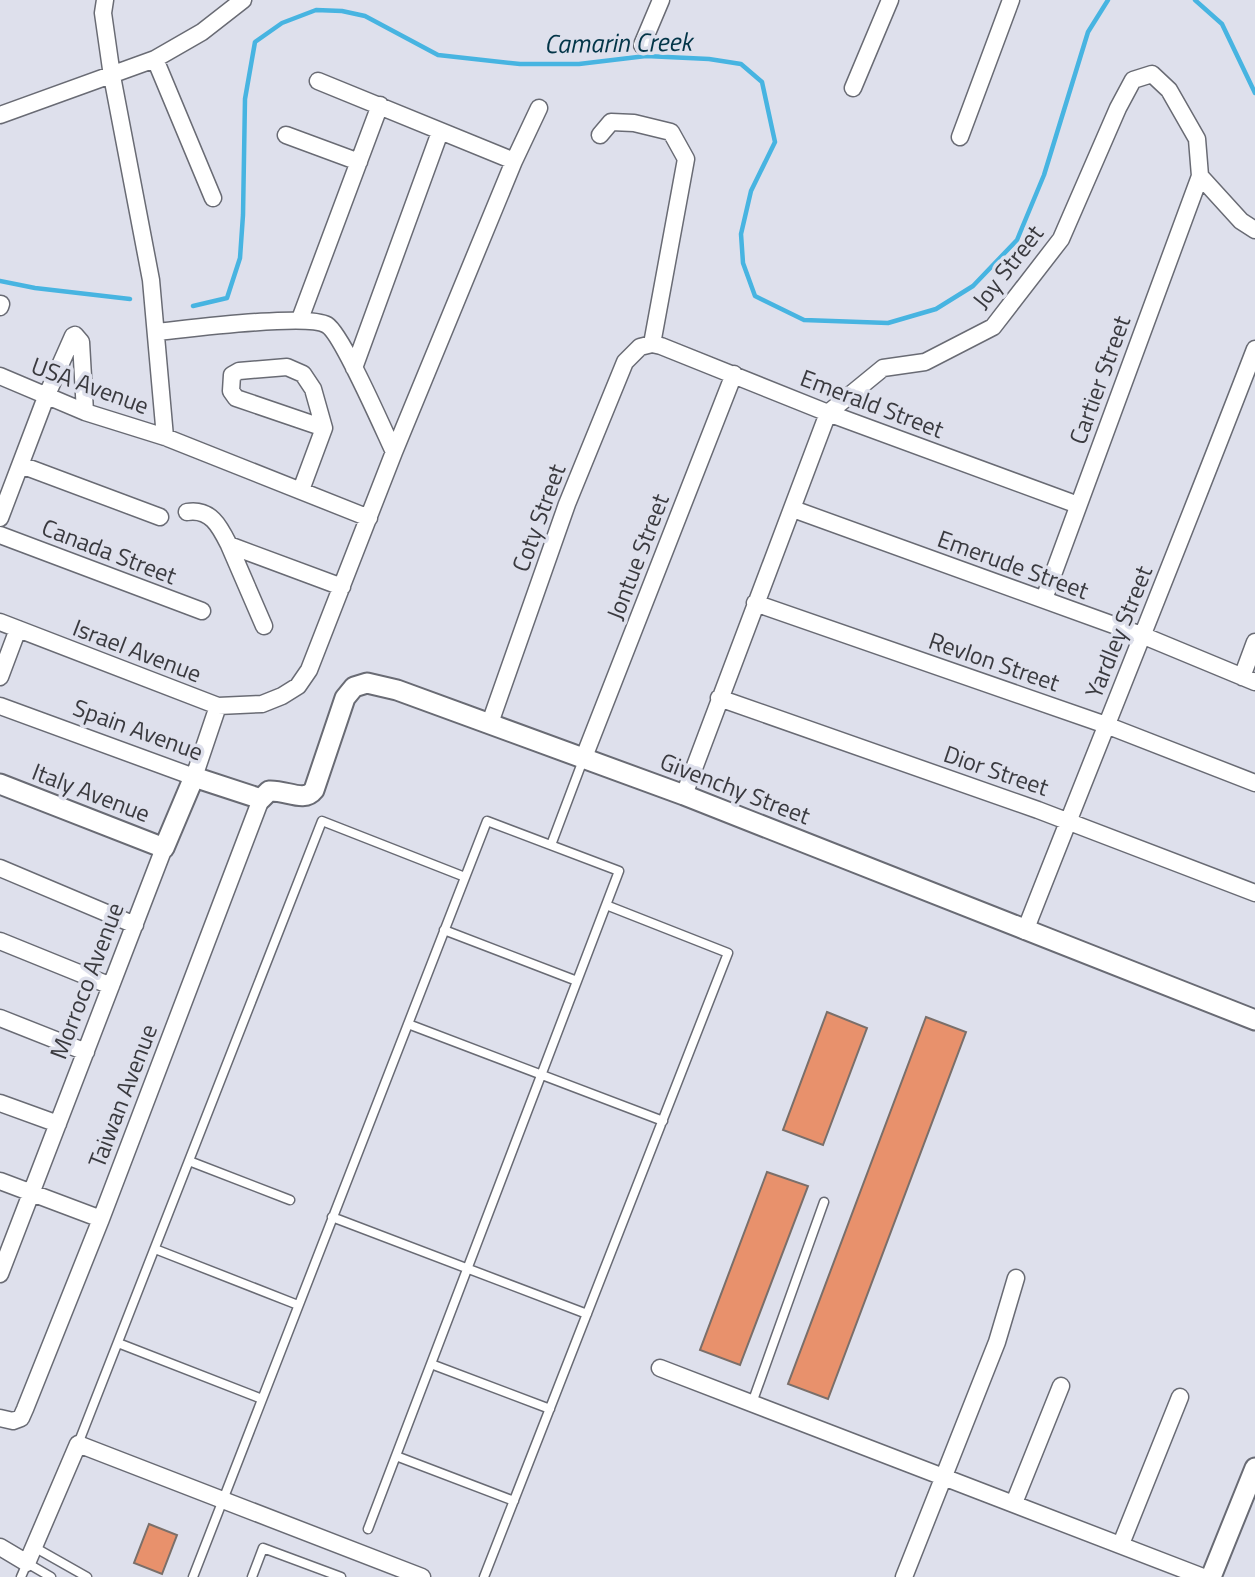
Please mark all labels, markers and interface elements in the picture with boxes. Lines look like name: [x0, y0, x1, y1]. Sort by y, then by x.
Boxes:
water label: Camarin Creek: [544, 22, 696, 63]
street label: Joy Street: [963, 216, 1052, 316]
street label: Cartier Street: [1059, 310, 1139, 449]
street label: USA Avenue: [26, 347, 154, 423]
street label: Emerald Street: [795, 359, 950, 447]
street label: Coty Street: [502, 458, 574, 577]
street label: Jontue Street: [596, 488, 678, 625]
street label: Canada Street: [37, 509, 183, 593]
street label: Emerude Street: [933, 520, 1094, 608]
street label: Yardley Street: [1075, 559, 1161, 703]
street label: Israel Avenue: [68, 609, 207, 691]
street label: Revlon Street: [924, 622, 1065, 700]
street label: Spain Avenue: [68, 689, 208, 769]
street label: Dior Street: [939, 735, 1054, 805]
street label: Givenchy Street: [655, 743, 816, 833]
street label: Italy Avenue: [27, 753, 156, 831]
street label: Morroco Avenue: [40, 897, 132, 1064]
street label: Taiwan Avenue: [78, 1019, 166, 1173]

